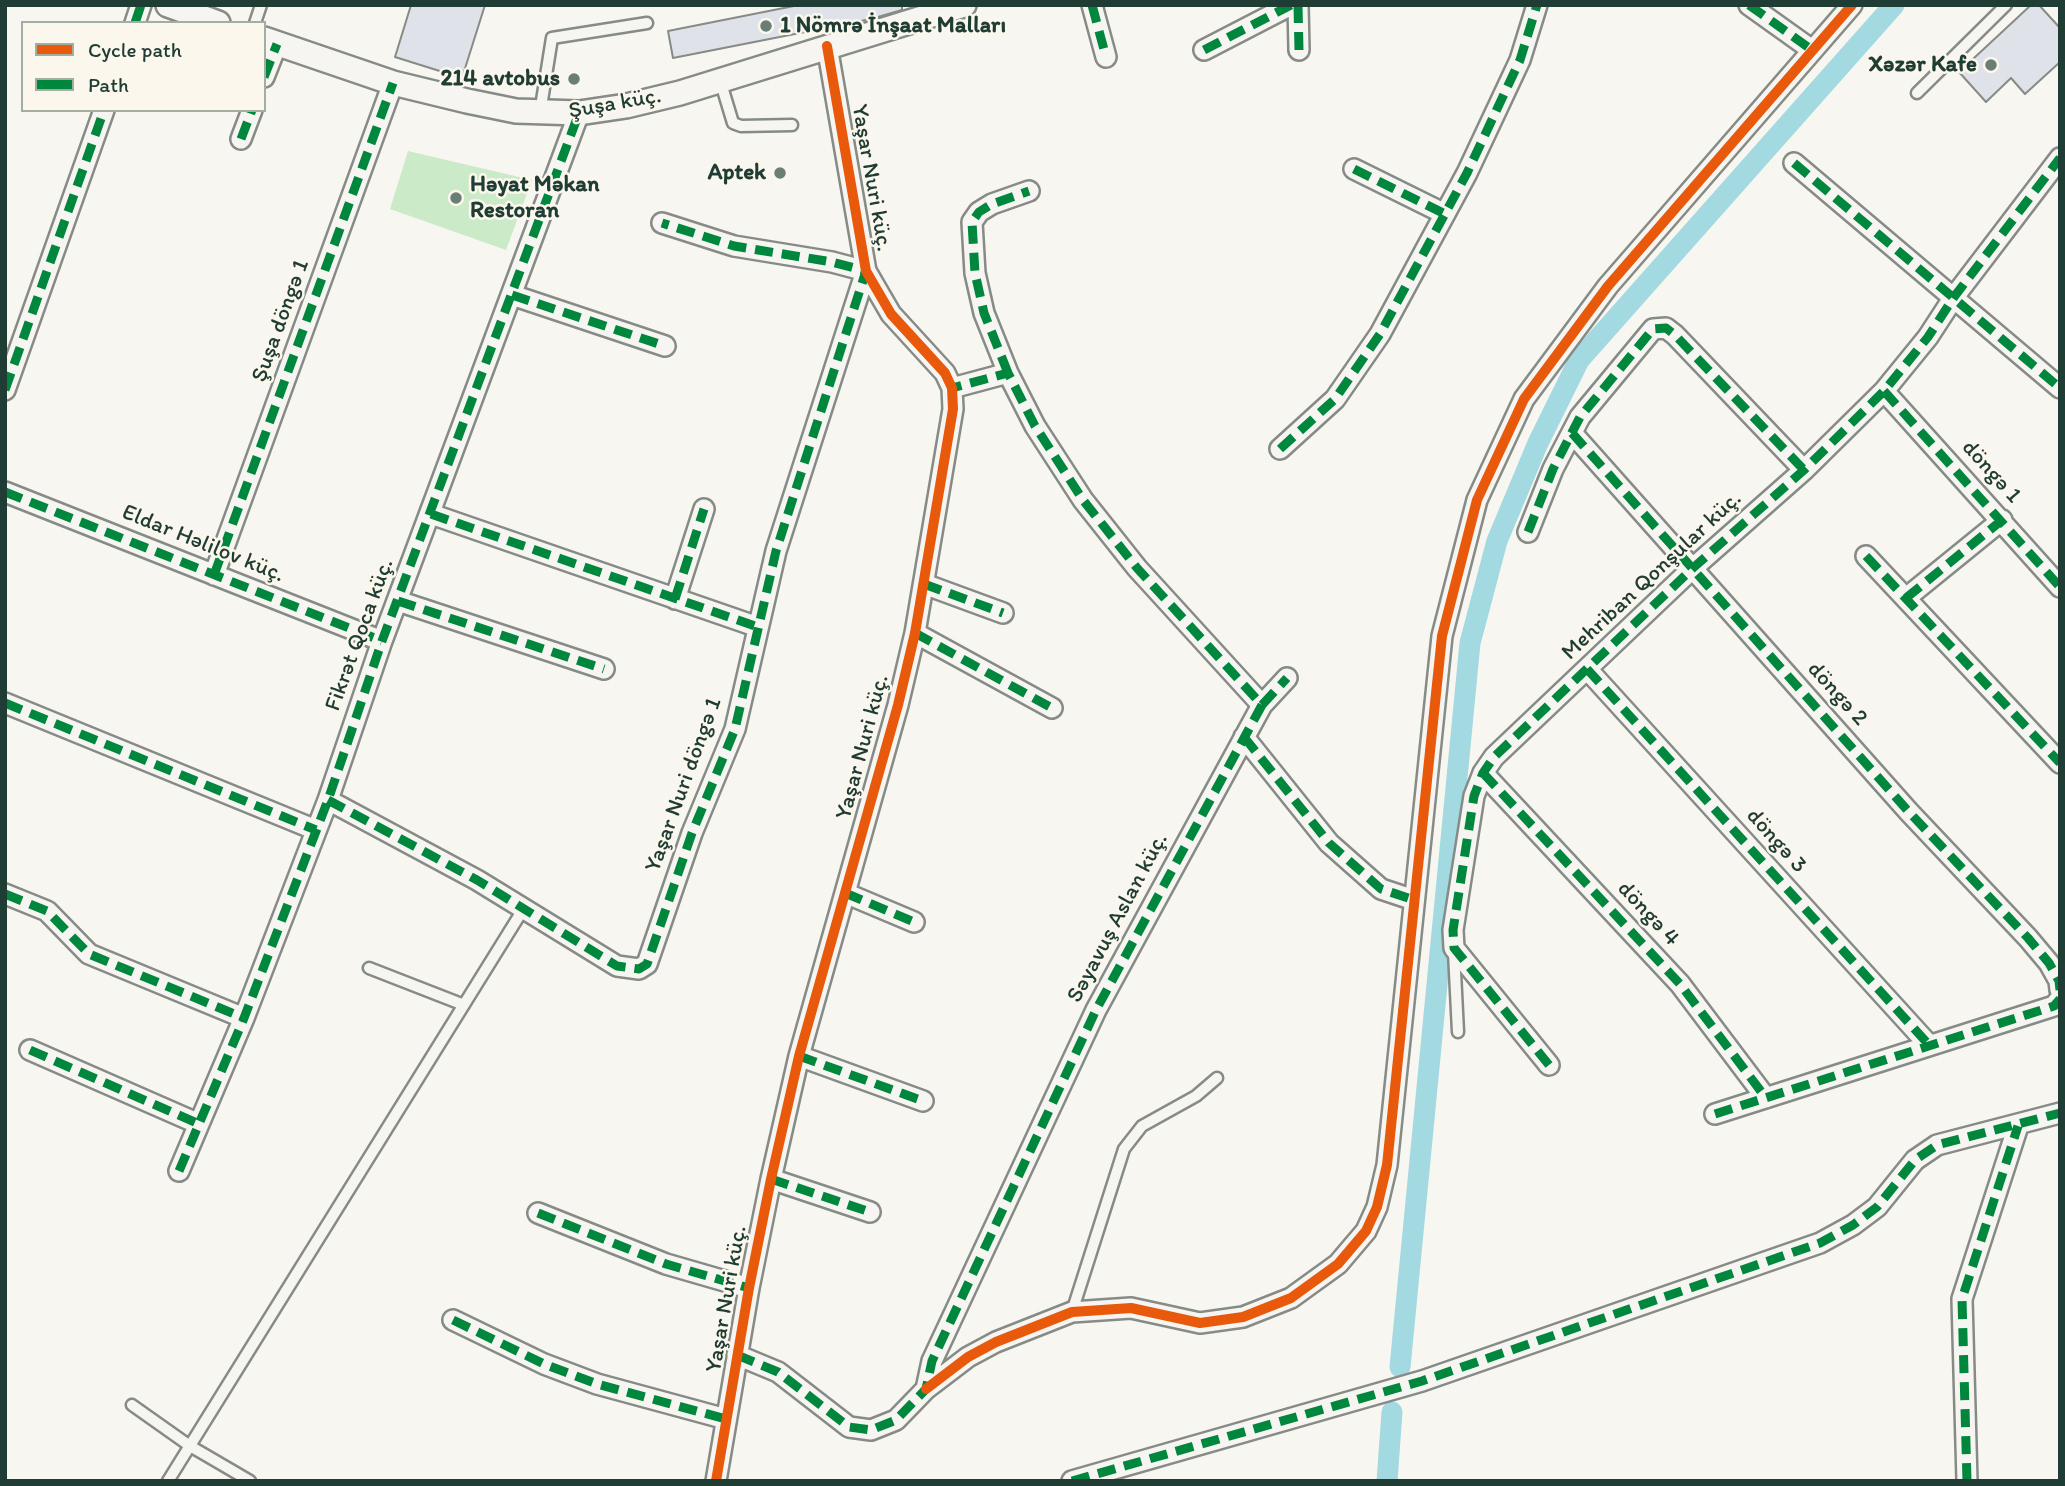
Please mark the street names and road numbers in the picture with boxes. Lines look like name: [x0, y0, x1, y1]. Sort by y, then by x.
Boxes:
street label: Şuşa küç.: [567, 82, 663, 126]
street label: Yaşar Nuri küç.: [844, 102, 898, 254]
street label: Şuşa döngə 1: [246, 256, 316, 386]
street label: döngə 1: [1955, 435, 2027, 509]
street label: Mehriban Qonşular küç.: [1556, 485, 1748, 667]
street label: Eldar Həlilov küç.: [118, 499, 288, 589]
street label: Fikrət Qoca küç.: [320, 555, 400, 715]
street label: döngə 2: [1801, 656, 1873, 732]
street label: Yaşar Nuri küç.: [830, 672, 896, 822]
street label: Yaşar Nuri döngə 1: [640, 694, 728, 876]
street label: döngə 3: [1740, 803, 1812, 879]
street label: Səyavuş Aslan küç.: [1062, 828, 1174, 1008]
street label: döngə 4: [1611, 876, 1685, 952]
street label: Yaşar Nuri küç.: [700, 1223, 754, 1375]

